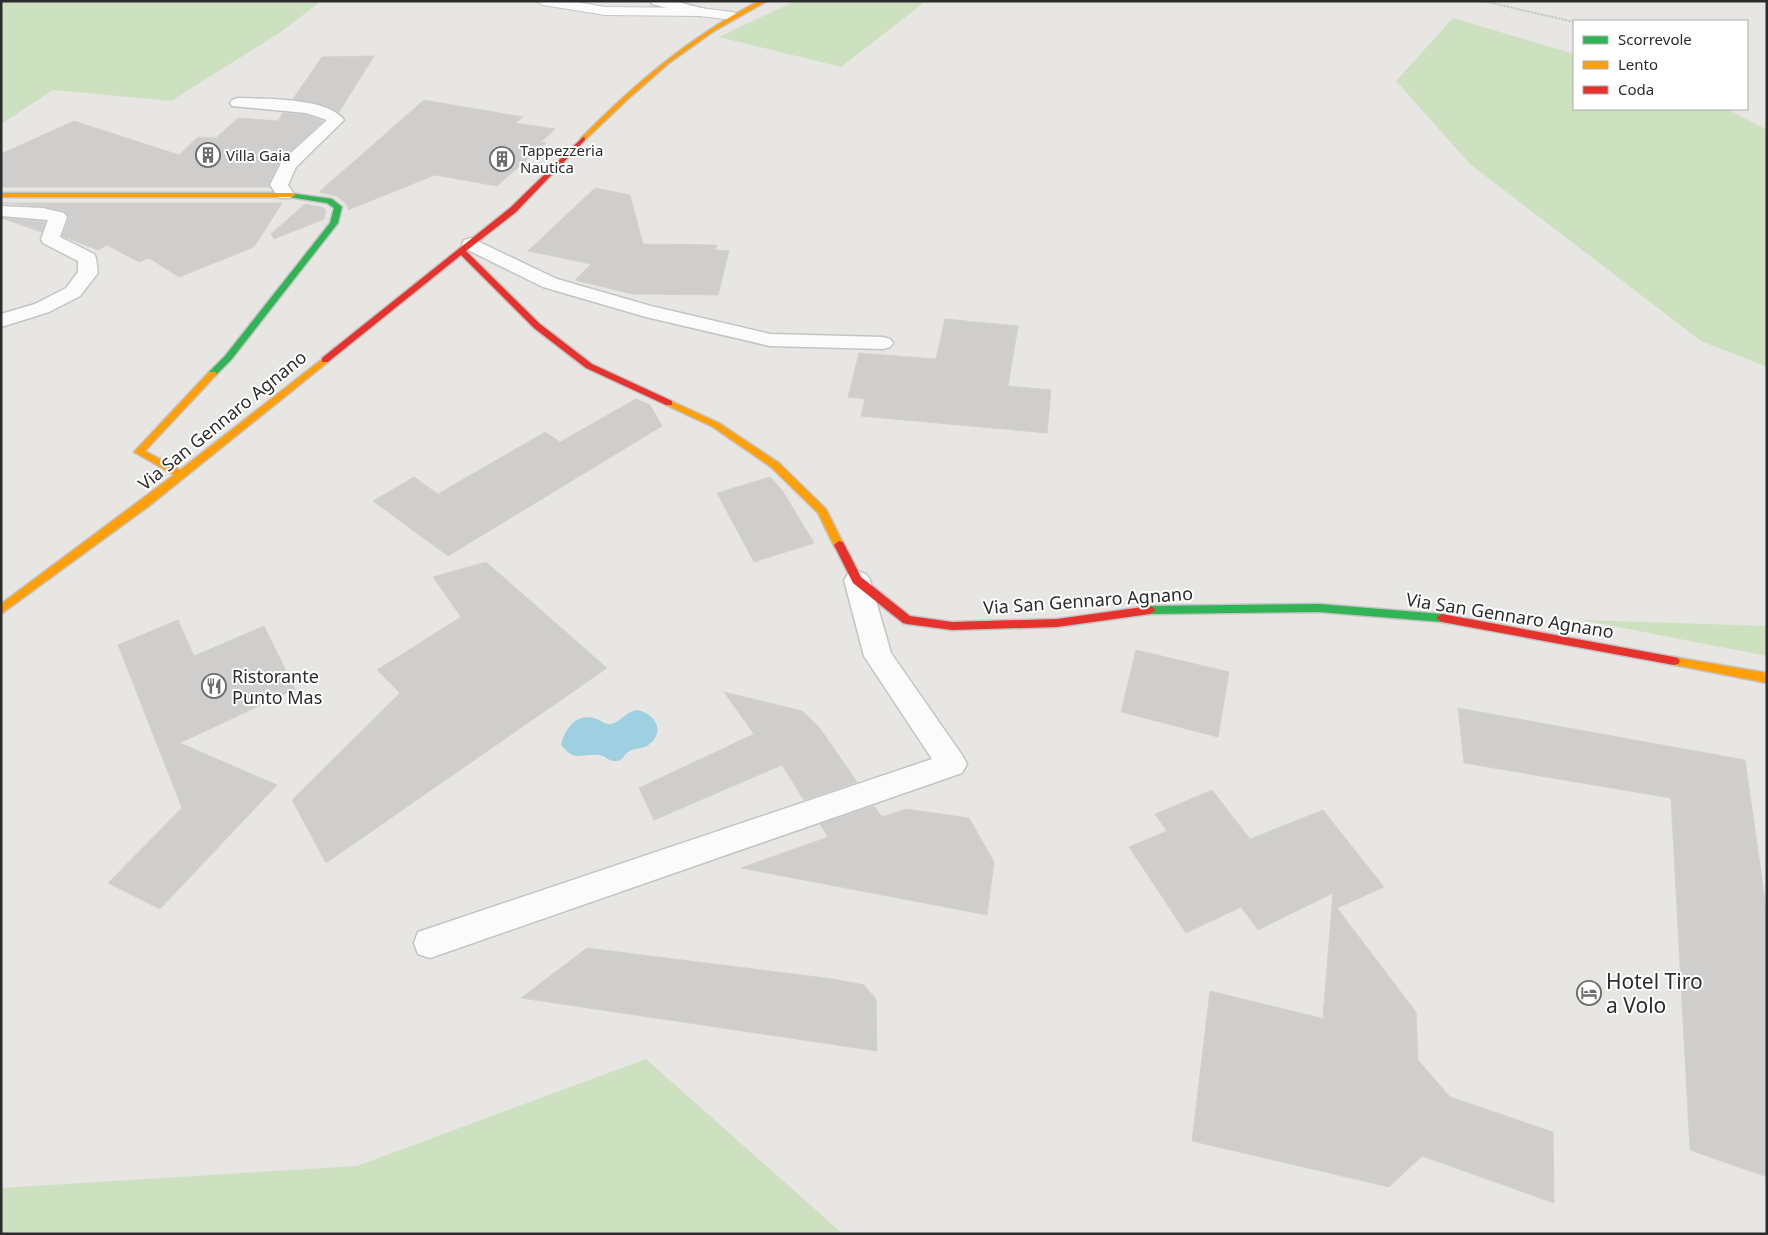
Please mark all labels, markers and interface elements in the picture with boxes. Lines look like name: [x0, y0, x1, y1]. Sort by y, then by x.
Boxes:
legend: [1573, 20, 1748, 110]
text: Scorrevole: [1618, 29, 1692, 49]
text: Lento: [1618, 54, 1658, 74]
text: Coda: [1618, 79, 1654, 99]
place label: Tappezzeria Nautica: [520, 140, 603, 177]
building icon: Villa Gaia: [195, 142, 221, 168]
place label: Villa Gaia: [226, 145, 291, 165]
building icon: Tappezzeria Nautica: [489, 146, 515, 172]
street label: Via San Gennaro Agnano: [133, 345, 311, 495]
street label: Via San Gennaro Agnano: [982, 581, 1194, 619]
street label: Via San Gennaro Agnano: [1404, 587, 1616, 643]
place label: Ristorante Punto Mas: [232, 664, 322, 709]
restaurant icon: Ristorante Punto Mas: [201, 673, 227, 699]
place label: Hotel Tiro a Volo: [1606, 967, 1703, 1019]
hotel icon: Hotel Tiro a Volo: [1576, 980, 1602, 1006]

